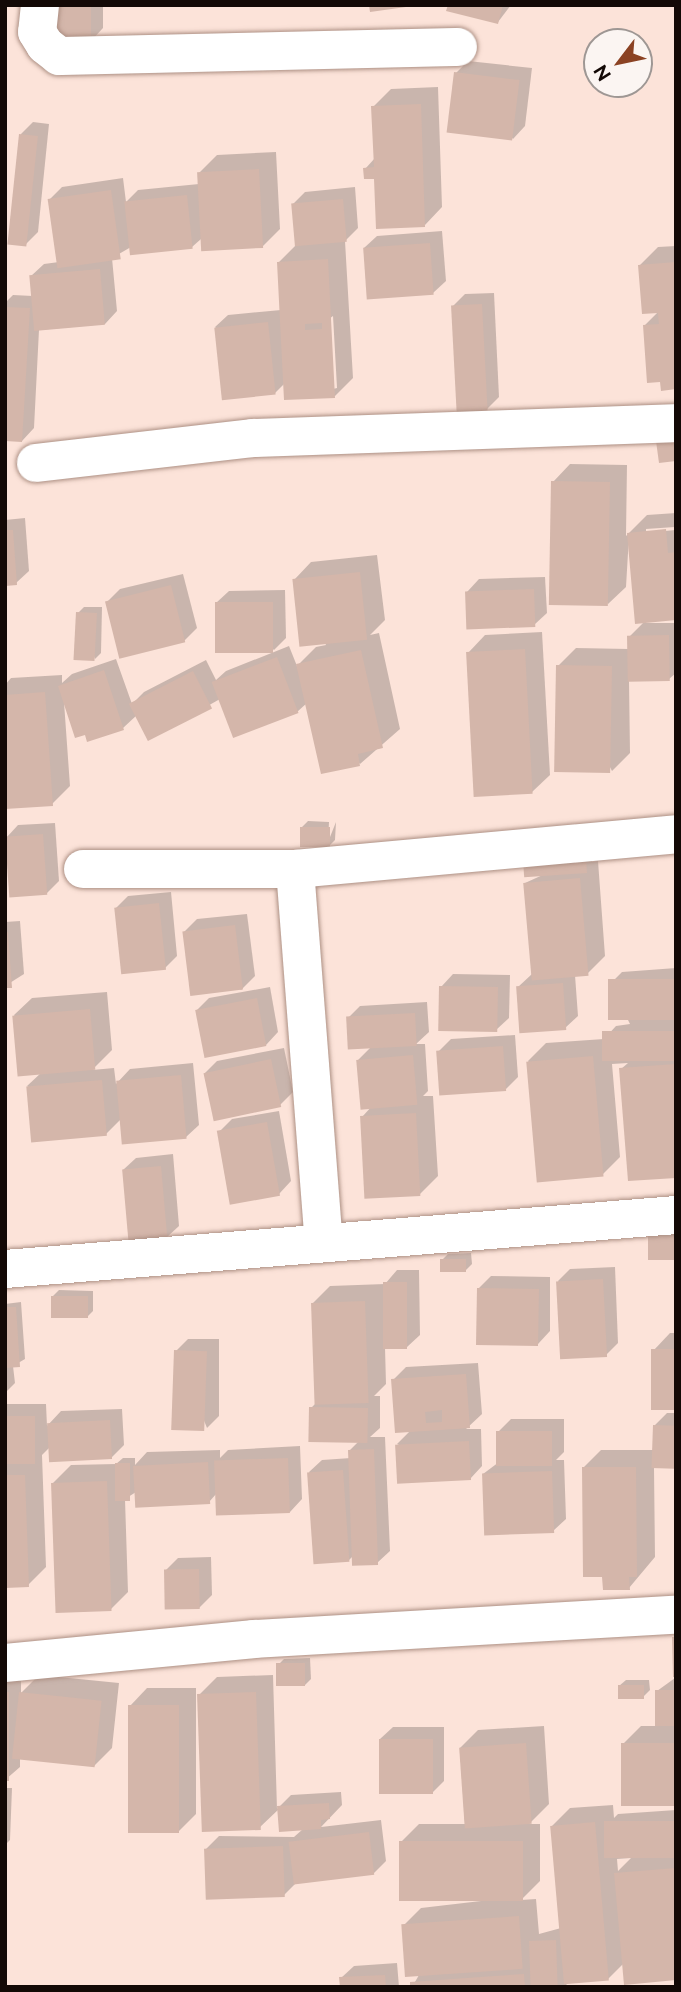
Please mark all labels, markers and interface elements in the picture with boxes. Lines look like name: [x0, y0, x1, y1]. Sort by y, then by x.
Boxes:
north arrow: [583, 28, 653, 98]
text: N: [589, 61, 615, 85]

